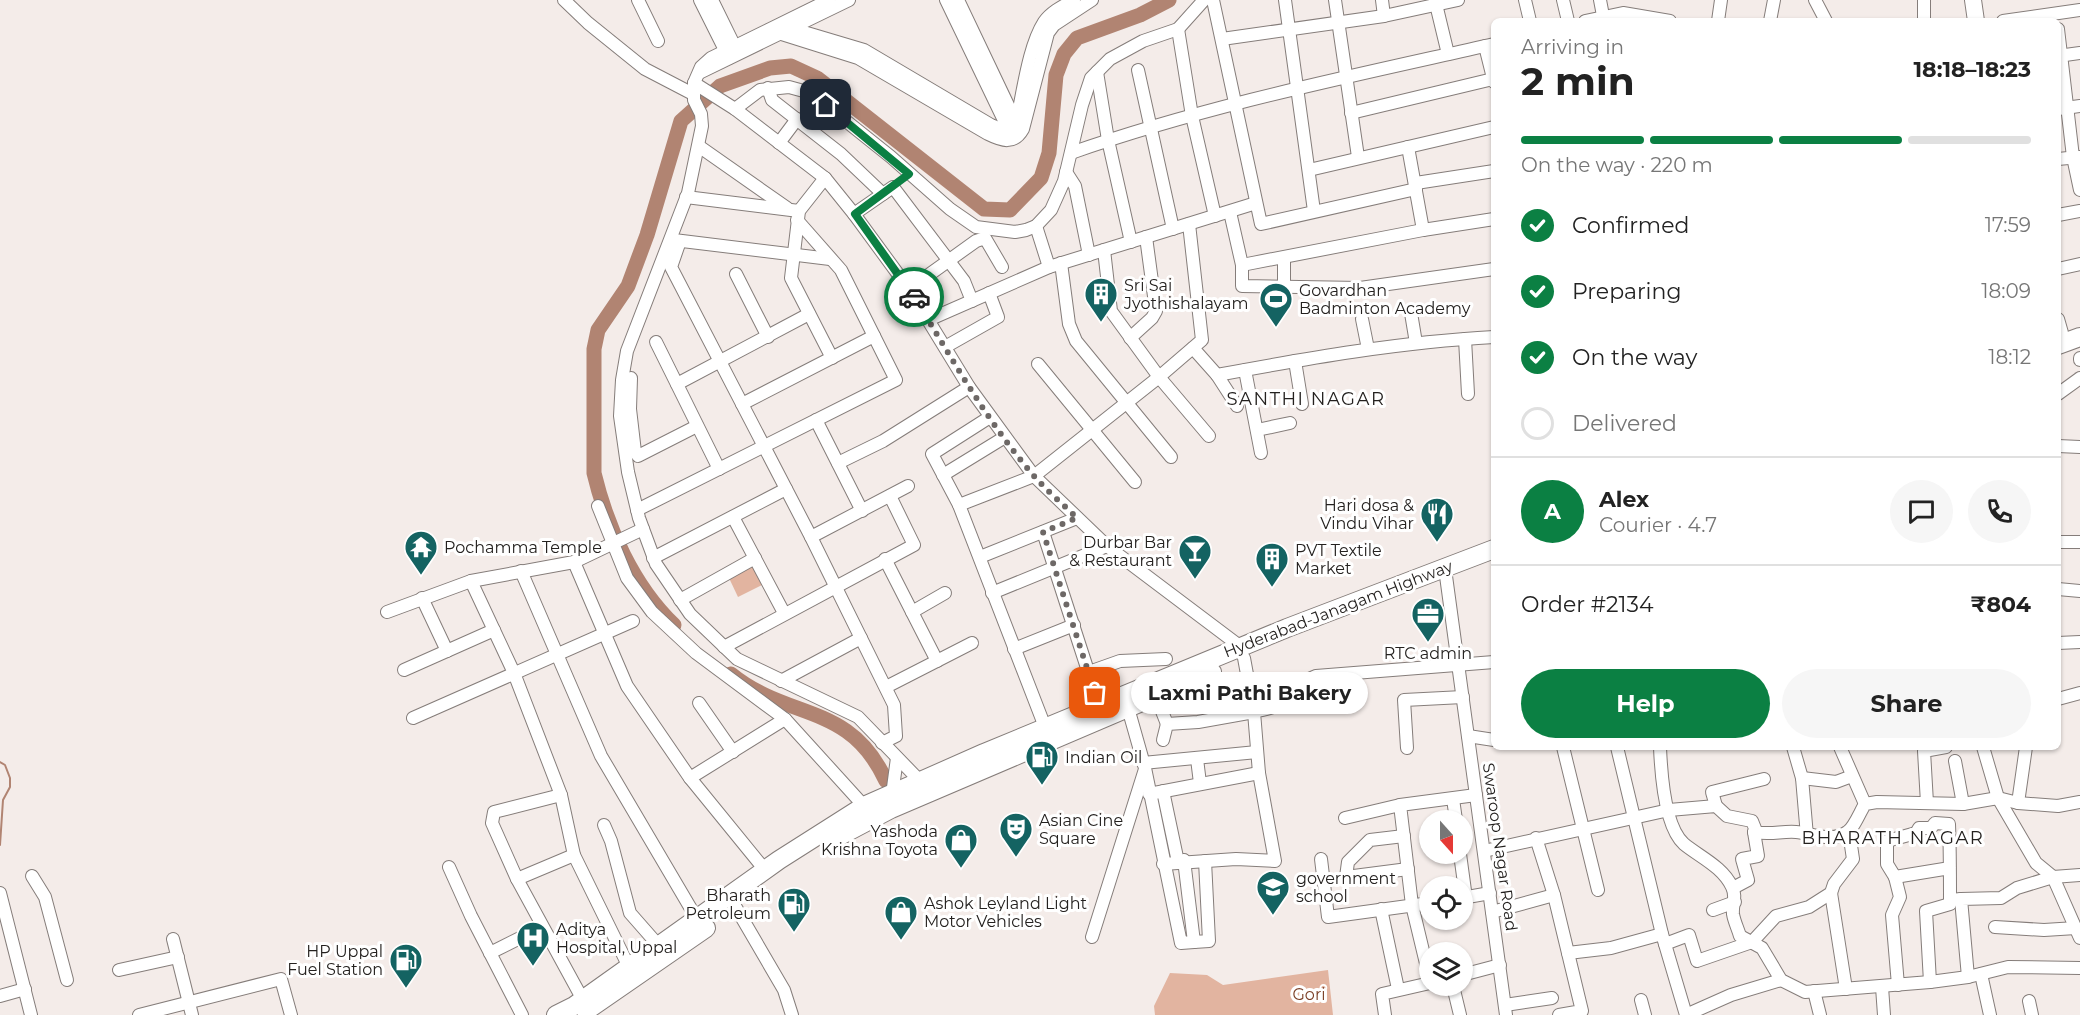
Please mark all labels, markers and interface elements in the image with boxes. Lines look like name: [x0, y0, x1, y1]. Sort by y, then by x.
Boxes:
text: Arriving in: [1521, 35, 1624, 59]
text: 18:18–18:23: [1914, 56, 2031, 83]
text: 2 min: [1521, 57, 1635, 105]
pin: [800, 79, 851, 130]
icon: home: [809, 88, 842, 121]
text: On the way · 220 m: [1521, 153, 1713, 177]
icon: check: [1521, 209, 1554, 242]
text: Confirmed: [1572, 212, 1689, 239]
text: 17:59: [1985, 213, 2031, 237]
courier: [884, 267, 944, 327]
icon: check: [1521, 275, 1554, 308]
building icon: Sri Sai Jyothishalayam: [1083, 276, 1119, 323]
place label: Sri Sai Jyothishalayam: [1123, 276, 1248, 313]
text: Preparing: [1572, 278, 1681, 305]
text: 18:09: [1981, 279, 2031, 303]
icon: car: [898, 281, 931, 314]
sports icon: Govardhan Badminton Academy: [1258, 281, 1294, 328]
place label: Govardhan Badminton Academy: [1299, 281, 1471, 318]
icon: check: [1521, 341, 1554, 374]
text: On the way: [1572, 344, 1697, 371]
text: 18:12: [1988, 345, 2031, 369]
district label: SANTHI NAGAR: [1227, 388, 1385, 410]
text: Delivered: [1572, 410, 1677, 437]
button: chat: [1890, 480, 1953, 543]
button: phone: [1968, 480, 2031, 543]
text: Alex: [1599, 486, 1649, 513]
place label: Hari dosa & Vindu Vihar: [1320, 496, 1414, 533]
restaurant icon: Hari dosa & Vindu Vihar: [1419, 496, 1455, 543]
text: A: [1544, 498, 1561, 525]
text: Courier · 4.7: [1599, 513, 1717, 537]
temple icon: Pochamma Temple: [403, 529, 439, 576]
place label: Durbar Bar & Restaurant: [1069, 533, 1172, 570]
bar icon: Durbar Bar & Restaurant: [1177, 533, 1213, 580]
place label: Pochamma Temple: [444, 538, 602, 557]
building icon: PVT Textile Market: [1254, 541, 1290, 588]
place label: PVT Textile Market: [1295, 541, 1382, 578]
street label: Hyderabad-Janagam Highway: [1221, 556, 1456, 662]
text: Order #2134: [1521, 591, 1654, 618]
text: ₹804: [1971, 591, 2031, 618]
office icon: RTC admin: [1410, 596, 1446, 643]
place label: RTC admin: [1384, 644, 1472, 663]
pin: [1069, 667, 1120, 718]
button: Help: [1521, 669, 1770, 738]
button: Share: [1782, 669, 2031, 738]
callout: Laxmi Pathi Bakery: [1131, 672, 1368, 714]
icon: bag: [1078, 676, 1111, 709]
text: Laxmi Pathi Bakery: [1148, 681, 1351, 705]
fuel station icon: Indian Oil: [1024, 739, 1060, 786]
place label: Indian Oil: [1065, 748, 1142, 767]
street label: Swaroop Nagar Road: [1479, 762, 1521, 932]
north arrow: [1419, 810, 1473, 864]
map controls: [1419, 810, 1473, 996]
theatre icon: Asian Cine Square: [998, 811, 1034, 858]
place label: Asian Cine Square: [1039, 811, 1123, 848]
place label: Yashoda Krishna Toyota: [821, 822, 938, 859]
shop icon: Yashoda Krishna Toyota: [943, 822, 979, 869]
district label: BHARATH NAGAR: [1802, 827, 1984, 849]
school or university icon: government school: [1255, 869, 1291, 916]
place label: government school: [1296, 869, 1396, 906]
button: locate: [1419, 876, 1473, 930]
place label: Bharath Petroleum: [686, 886, 771, 923]
fuel station icon: Bharath Petroleum: [776, 886, 812, 933]
shop icon: Ashok Leyland Light Motor Vehicles: [883, 894, 919, 941]
place label: Ashok Leyland Light Motor Vehicles: [924, 894, 1087, 931]
hospital icon: Aditya Hospital, Uppal: [515, 920, 551, 967]
place label: Aditya Hospital, Uppal: [556, 920, 677, 957]
place label: HP Uppal Fuel Station: [287, 942, 383, 979]
fuel station icon: HP Uppal Fuel Station: [388, 942, 424, 989]
button: layers: [1419, 942, 1473, 996]
park label: Gori: [1293, 985, 1326, 1004]

